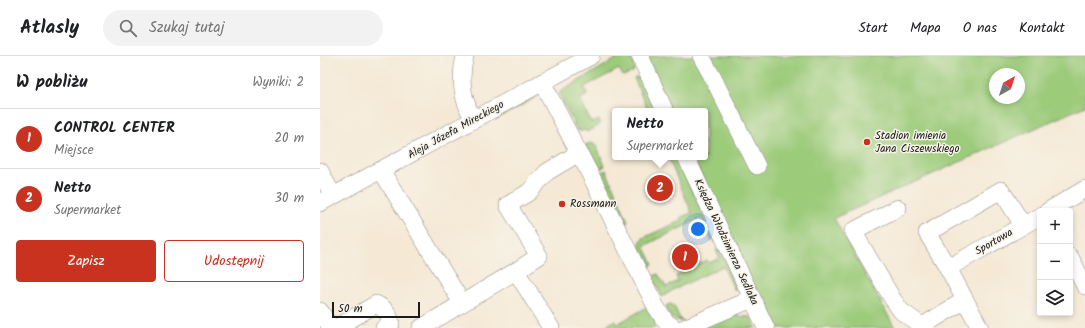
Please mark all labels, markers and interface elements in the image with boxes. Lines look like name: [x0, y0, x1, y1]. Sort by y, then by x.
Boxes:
search box: [103, 10, 383, 46]
text: Atlasly: [20, 13, 79, 43]
text: Szukaj tutaj: [149, 16, 224, 40]
icon: search: [117, 17, 139, 39]
text: Start: [858, 17, 888, 39]
text: Mapa: [910, 17, 941, 39]
text: O nas: [963, 17, 997, 39]
text: Kontakt: [1019, 17, 1065, 39]
north arrow: [989, 68, 1025, 104]
text: W pobliżu: [16, 69, 87, 96]
text: Wyniki: 2: [253, 72, 304, 93]
street label: Aleja Józefa Mireckiego: [404, 96, 508, 164]
popup: [612, 108, 708, 160]
text: Netto: [626, 112, 664, 136]
text: CONTROL CENTER: [54, 116, 175, 140]
place label: Stadion imienia Jana Ciszewskiego: [875, 127, 959, 158]
text: 1: [27, 128, 31, 149]
text: 20 m: [274, 128, 304, 149]
text: Supermarket: [626, 136, 694, 157]
marker: Stadion imienia Jana Ciszewskiego: [862, 137, 872, 147]
text: Miejsce: [54, 140, 94, 161]
pin: 2: [647, 173, 673, 203]
text: Netto: [54, 176, 91, 200]
street label: Księdza Włodzimierza Sedlaka: [689, 176, 763, 308]
text: 2: [25, 188, 33, 209]
text: 30 m: [275, 188, 304, 209]
place label: Rossmann: [570, 195, 617, 213]
marker: Rossmann: [557, 199, 567, 209]
text: Supermarket: [54, 200, 121, 221]
map controls: [1037, 208, 1073, 316]
button: +: [1037, 208, 1073, 244]
your location: [688, 219, 708, 239]
street label: Sportowa: [972, 224, 1016, 260]
button: Zapisz: [16, 240, 156, 282]
button: Udostępnij: [164, 240, 304, 282]
pin: 1: [672, 242, 698, 272]
button: −: [1037, 244, 1073, 280]
button: layers: [1037, 280, 1073, 316]
scale bar: [332, 300, 420, 319]
text: 50 m: [338, 300, 363, 318]

